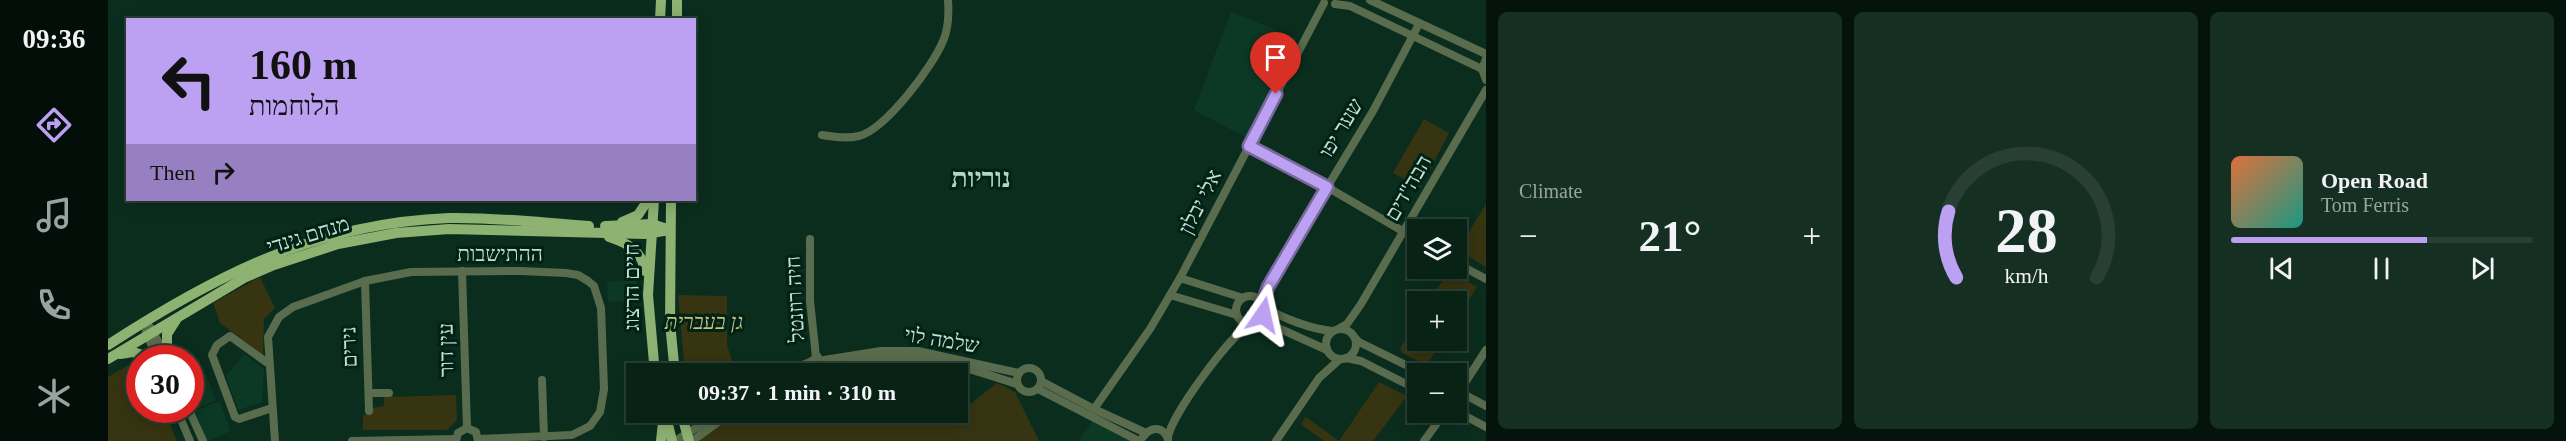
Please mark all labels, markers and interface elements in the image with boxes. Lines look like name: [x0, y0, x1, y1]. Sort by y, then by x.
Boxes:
text: 09:36: [23, 24, 86, 54]
pin: [1250, 32, 1301, 94]
icon: arrive: [1259, 41, 1292, 74]
icon: left: [150, 42, 228, 120]
text: 160 m: [249, 42, 358, 88]
text: הלוחמות: [249, 91, 339, 121]
street label: שער יפו: [1314, 94, 1368, 162]
icon: directions: [33, 104, 75, 146]
street label: הבה"דים: [1380, 151, 1436, 225]
icon: right: [207, 156, 240, 189]
text: Then: [150, 160, 195, 185]
district label: נוריות: [951, 163, 1011, 193]
street label: אלי יבלון: [1174, 166, 1226, 238]
text: Open Road: [2321, 168, 2428, 193]
text: Climate: [1519, 180, 1582, 202]
icon: music: [33, 194, 75, 236]
text: Tom Ferris: [2321, 194, 2409, 216]
text: 28: [1995, 196, 2057, 265]
street label: מנחם גינדי: [264, 211, 352, 259]
text: 21°: [1639, 211, 1702, 261]
text: −: [1519, 218, 1538, 254]
text: +: [1802, 218, 1821, 254]
map controls: [1407, 219, 1467, 423]
button: layers: [1407, 219, 1467, 279]
street label: ההתישבות: [457, 242, 543, 266]
street label: חיים הרצוג: [620, 243, 644, 331]
icon: previous: [2265, 252, 2298, 285]
icon: pause: [2365, 252, 2398, 285]
icon: next: [2466, 252, 2499, 285]
street label: חיה רוזנטל: [781, 255, 809, 344]
text: km/h: [2004, 264, 2048, 288]
position arrow: [1231, 283, 1295, 347]
icon: phone: [33, 284, 75, 326]
button: +: [1407, 291, 1467, 351]
park label: גן בעברית: [664, 310, 743, 334]
street label: שלמה לוי: [903, 322, 981, 358]
street label: עין דור: [434, 323, 458, 377]
street label: נירים: [336, 326, 362, 368]
speed limit sign: 30: [126, 345, 204, 423]
button: −: [1407, 363, 1467, 423]
icon: climate: [33, 375, 75, 417]
text: 09:37 · 1 min · 310 m: [698, 380, 896, 405]

